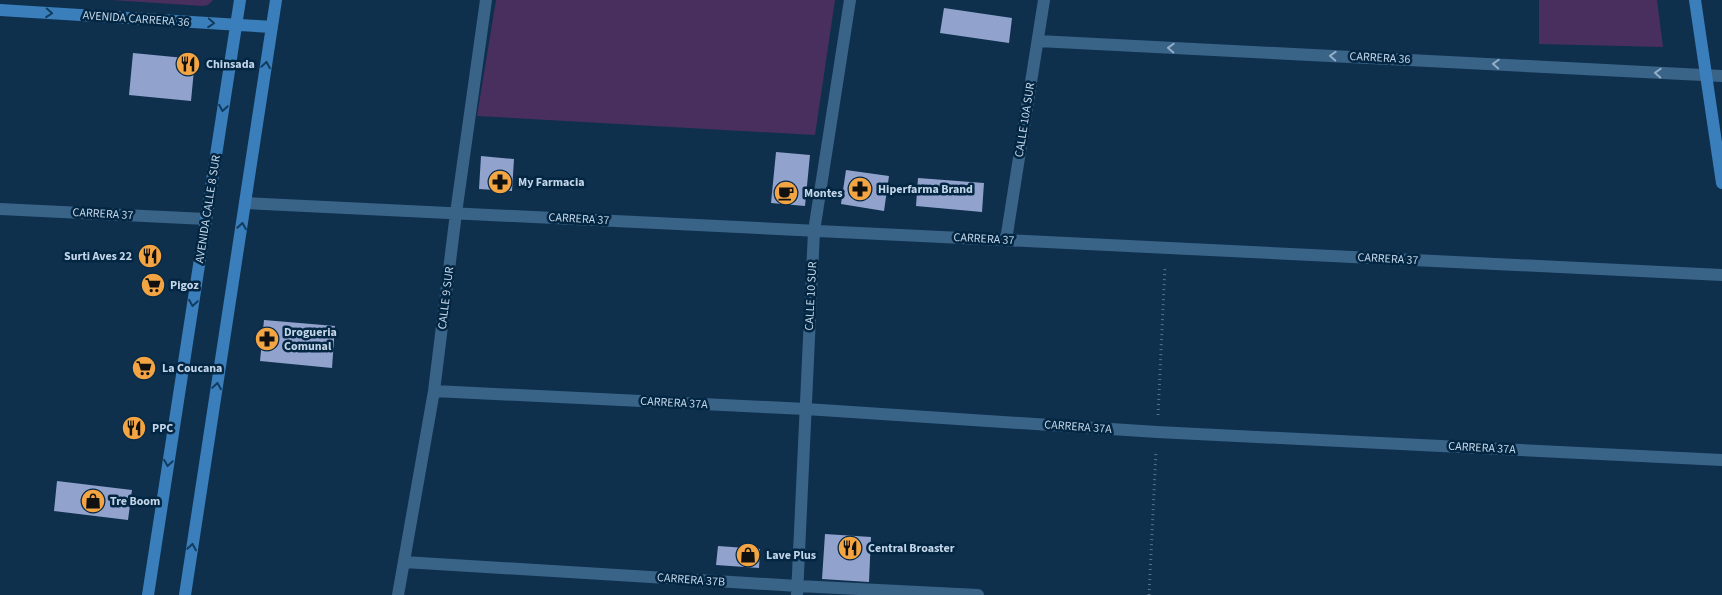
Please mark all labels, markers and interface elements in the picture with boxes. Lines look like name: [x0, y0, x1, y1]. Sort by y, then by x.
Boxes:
street label: AVENIDA CARRERA 36: [82, 7, 190, 31]
one-way arrow: [45, 8, 53, 19]
one-way arrow: [207, 18, 215, 29]
one-way arrow: [1167, 42, 1175, 53]
street label: CARRERA 36: [1349, 48, 1411, 68]
restaurant icon: Chinsada: [175, 51, 201, 77]
one-way arrow: [1329, 51, 1337, 62]
place label: Chinsada: [206, 56, 255, 73]
one-way arrow: [1491, 59, 1499, 70]
one-way arrow: [261, 61, 271, 69]
one-way arrow: [1654, 67, 1662, 78]
street label: CALLE 10A SUR: [1011, 81, 1039, 159]
one-way arrow: [219, 103, 229, 112]
street label: AVENIDA CALLE 8 SUR: [191, 154, 225, 264]
pharmacy icon: My Farmacia: [487, 169, 513, 195]
place label: My Farmacia: [518, 174, 585, 191]
pharmacy icon: Hiperfarma Brand: [847, 176, 873, 202]
cafe icon: Montes: [773, 180, 799, 206]
place label: Hiperfarma Brand: [878, 181, 973, 198]
place label: Montes: [804, 185, 843, 202]
street label: CARRERA 37: [72, 204, 134, 224]
street label: CARRERA 37: [548, 209, 610, 229]
one-way arrow: [236, 221, 246, 230]
street label: CARRERA 37: [953, 229, 1015, 249]
restaurant icon: Surti Aves 22: [137, 243, 163, 269]
place label: Surti Aves 22: [64, 248, 132, 265]
street label: CARRERA 37: [1357, 249, 1419, 269]
street label: CALLE 10 SUR: [801, 261, 821, 331]
street label: CALLE 9 SUR: [434, 265, 458, 330]
supermarket icon: Pigoz: [140, 272, 166, 298]
place label: Pigoz: [170, 277, 199, 294]
one-way arrow: [189, 299, 199, 307]
place label: Drogueria Comunal: [284, 324, 337, 355]
pharmacy icon: Drogueria Comunal: [254, 326, 280, 352]
supermarket icon: La Coucana: [131, 355, 157, 381]
place label: La Coucana: [162, 360, 222, 377]
one-way arrow: [211, 382, 222, 390]
street label: CARRERA 37A: [640, 393, 709, 413]
restaurant icon: PPC: [121, 415, 147, 441]
street label: CARRERA 37A: [1044, 416, 1113, 438]
place label: PPC: [152, 420, 173, 437]
street label: CARRERA 37A: [1448, 438, 1517, 458]
one-way arrow: [164, 459, 174, 468]
shop icon: Tre Boom: [80, 488, 106, 514]
place label: Tre Boom: [110, 493, 160, 510]
restaurant icon: Central Broaster: [837, 535, 863, 561]
place label: Central Broaster: [868, 540, 955, 557]
one-way arrow: [186, 542, 197, 550]
shop icon: Lave Plus: [735, 542, 761, 568]
place label: Lave Plus: [766, 547, 816, 564]
street label: CARRERA 37B: [656, 569, 726, 591]

